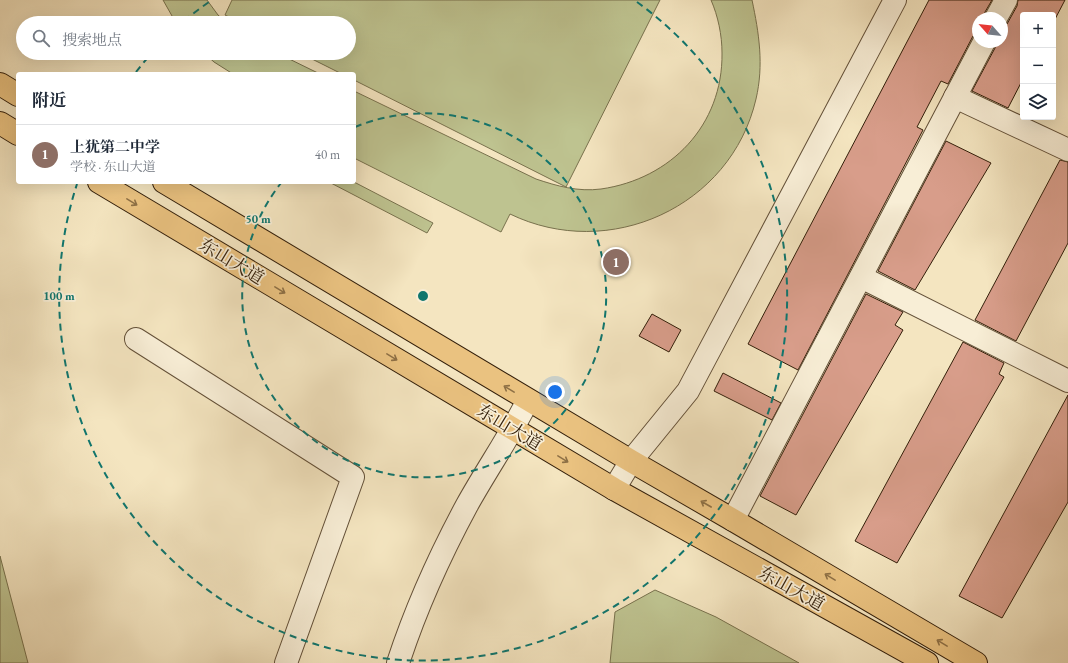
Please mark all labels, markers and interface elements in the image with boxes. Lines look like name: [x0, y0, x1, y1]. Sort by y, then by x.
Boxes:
north arrow: [972, 12, 1008, 48]
map controls: [1020, 12, 1056, 120]
button: +: [1020, 12, 1056, 48]
search box: [16, 16, 356, 60]
icon: search: [30, 27, 52, 49]
text: 搜索地点: [62, 30, 122, 49]
button: −: [1020, 48, 1056, 84]
button: layers: [1020, 84, 1056, 120]
text: 附近: [32, 89, 66, 111]
text: 上犹第二中学: [70, 137, 160, 156]
text: 1: [42, 146, 48, 163]
text: 40 m: [315, 146, 340, 163]
text: 学校 · 东山大道: [70, 158, 156, 175]
one-way arrow: [126, 198, 137, 206]
text: 50 m: [245, 211, 271, 227]
street label: 东山大道: [195, 233, 269, 289]
pin: 1: [603, 247, 629, 277]
one-way arrow: [274, 286, 285, 294]
text: 100 m: [43, 288, 75, 304]
centre of rings: [416, 289, 430, 303]
one-way arrow: [386, 353, 398, 361]
your location: [545, 382, 565, 402]
one-way arrow: [503, 384, 515, 392]
street label: 东山大道: [473, 399, 547, 455]
one-way arrow: [557, 455, 568, 463]
one-way arrow: [700, 500, 712, 508]
street label: 东山大道: [755, 560, 829, 616]
one-way arrow: [824, 573, 836, 581]
one-way arrow: [936, 639, 948, 647]

